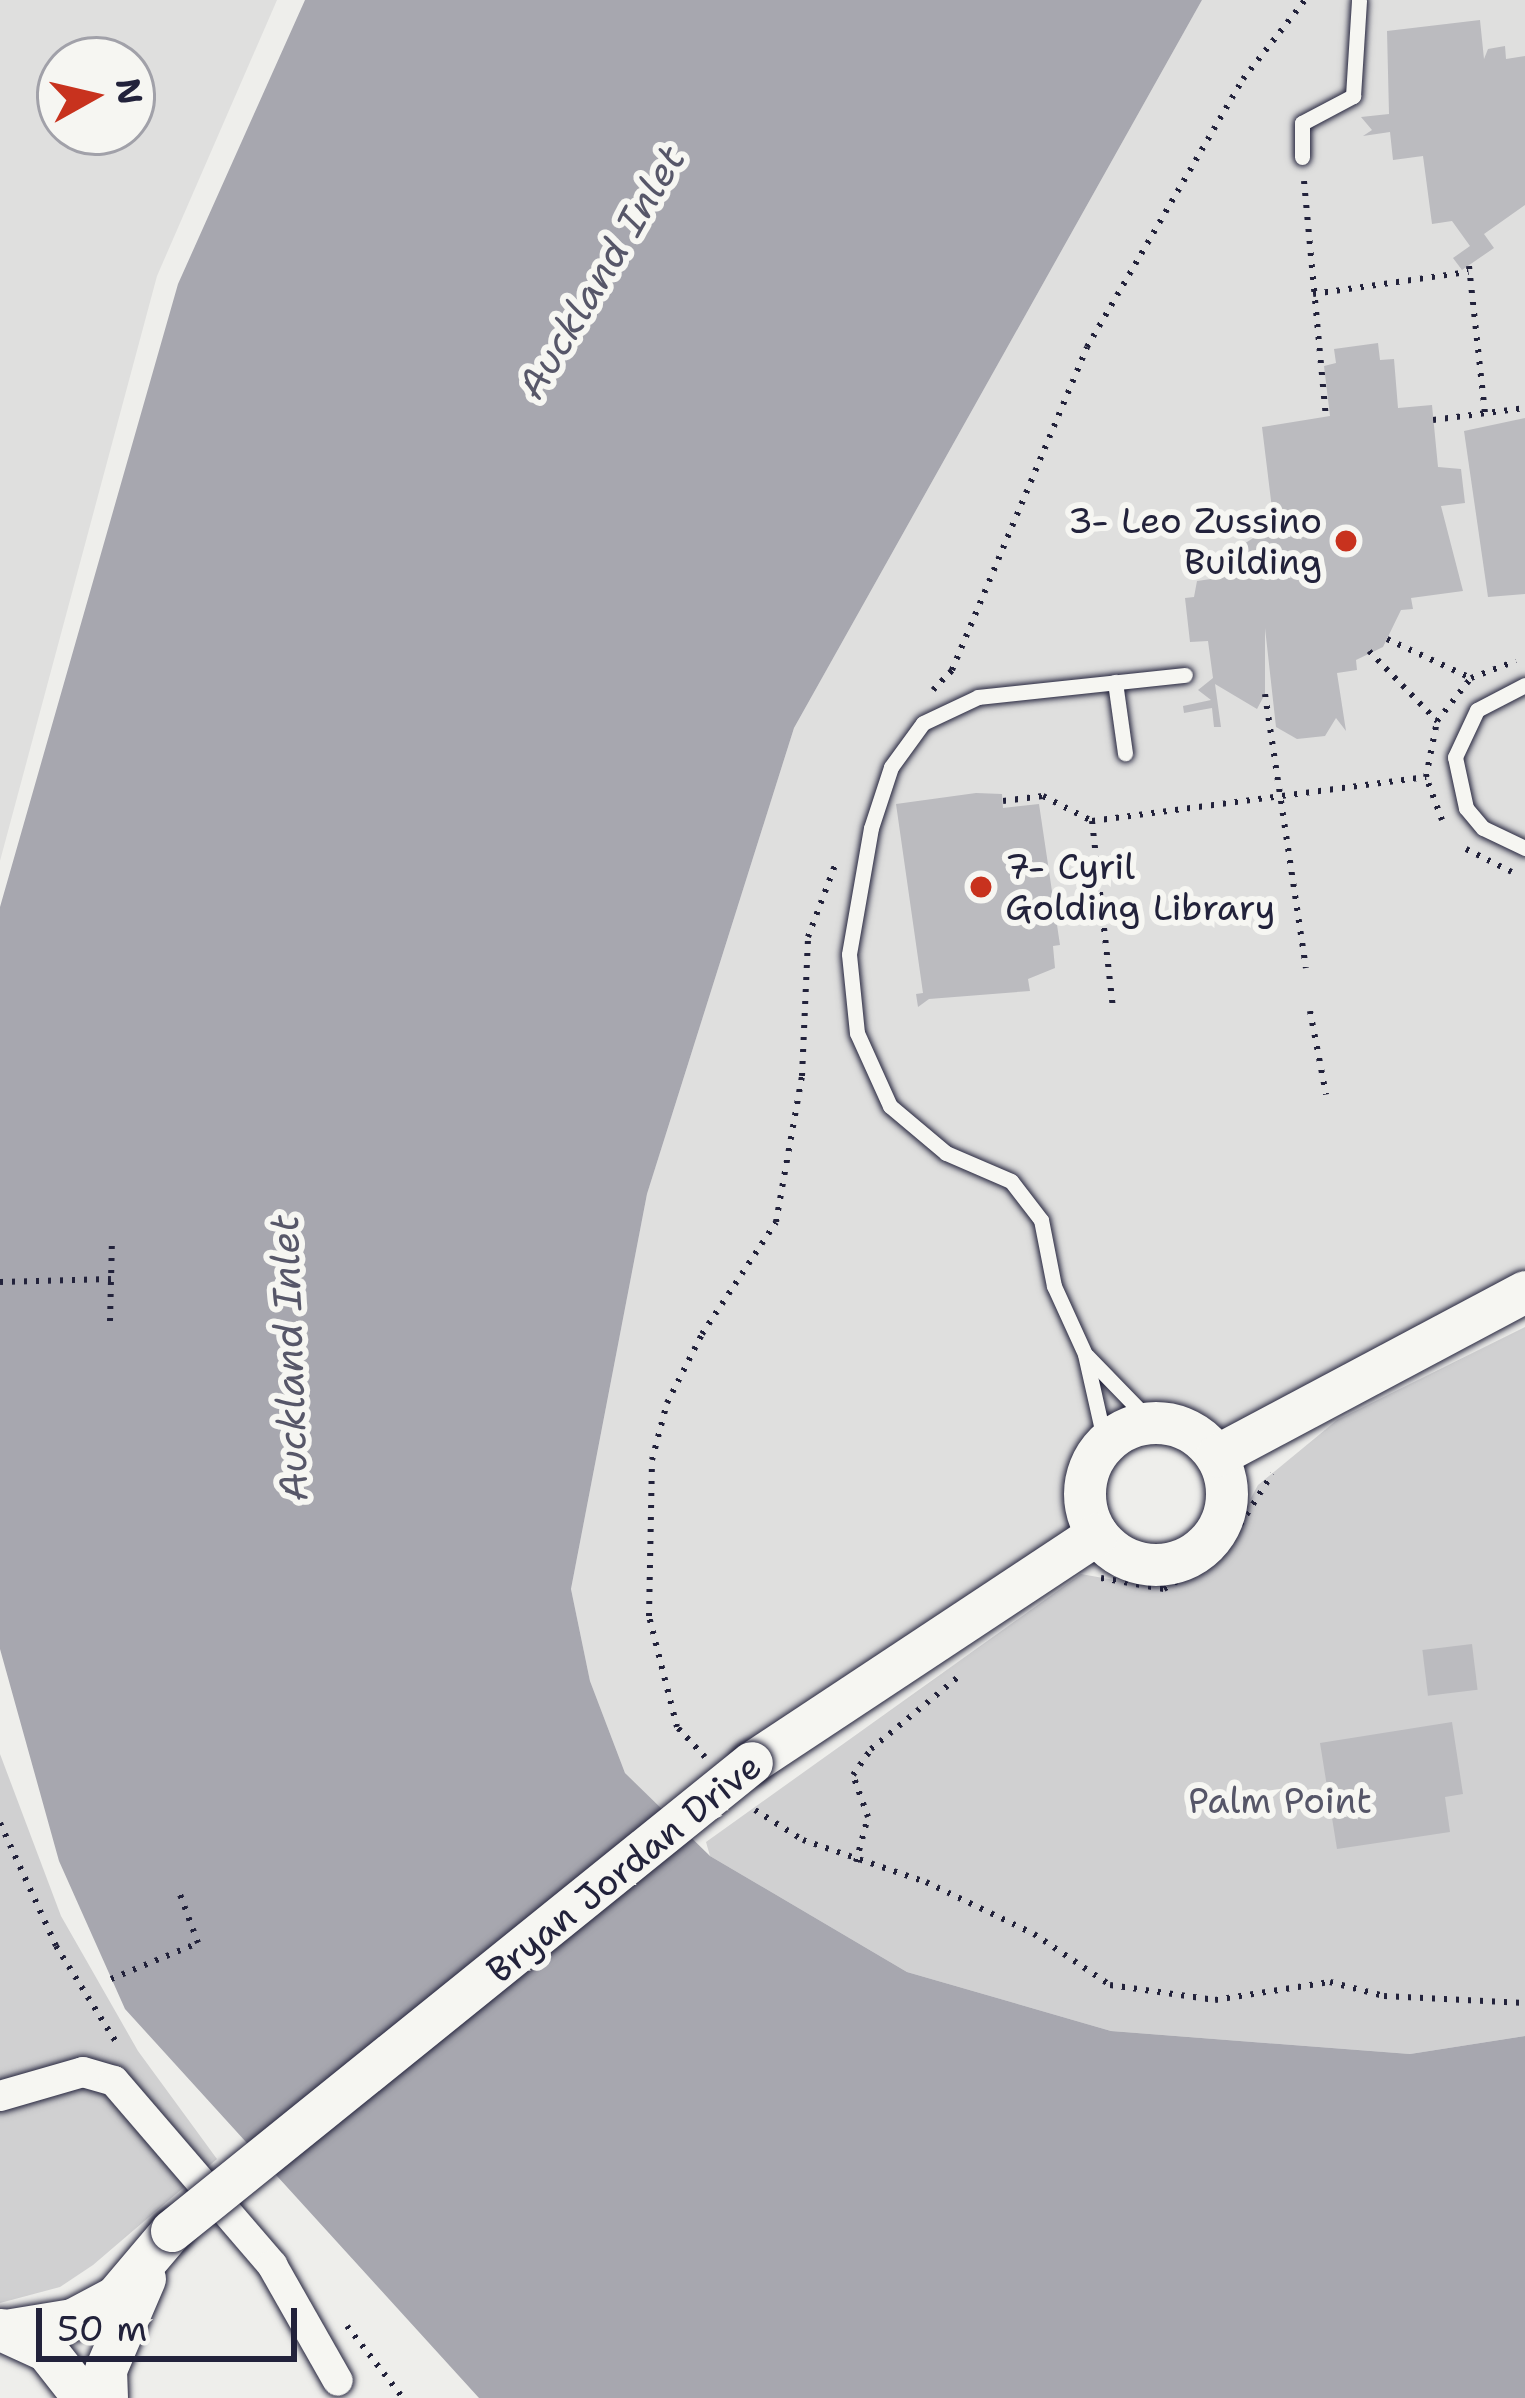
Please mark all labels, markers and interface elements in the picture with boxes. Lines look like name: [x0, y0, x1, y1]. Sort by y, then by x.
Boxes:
north arrow: [36, 36, 156, 156]
text: N: [105, 75, 153, 107]
water label: Auckland Inlet: [507, 137, 695, 407]
place label: 3- Leo Zussino Building: [1068, 498, 1322, 583]
marker: 3- Leo Zussino Building: [1333, 528, 1359, 554]
place label: 7- Cyril Golding Library: [1005, 844, 1275, 929]
marker: 7- Cyril Golding Library: [968, 874, 994, 900]
water label: Auckland Inlet: [261, 1214, 317, 1502]
street label: Bryan Jordan Drive: [478, 1744, 770, 1992]
park label: Palm Point: [1188, 1779, 1372, 1823]
scale bar: [42, 2284, 303, 2358]
text: 50 m: [57, 2304, 147, 2353]

